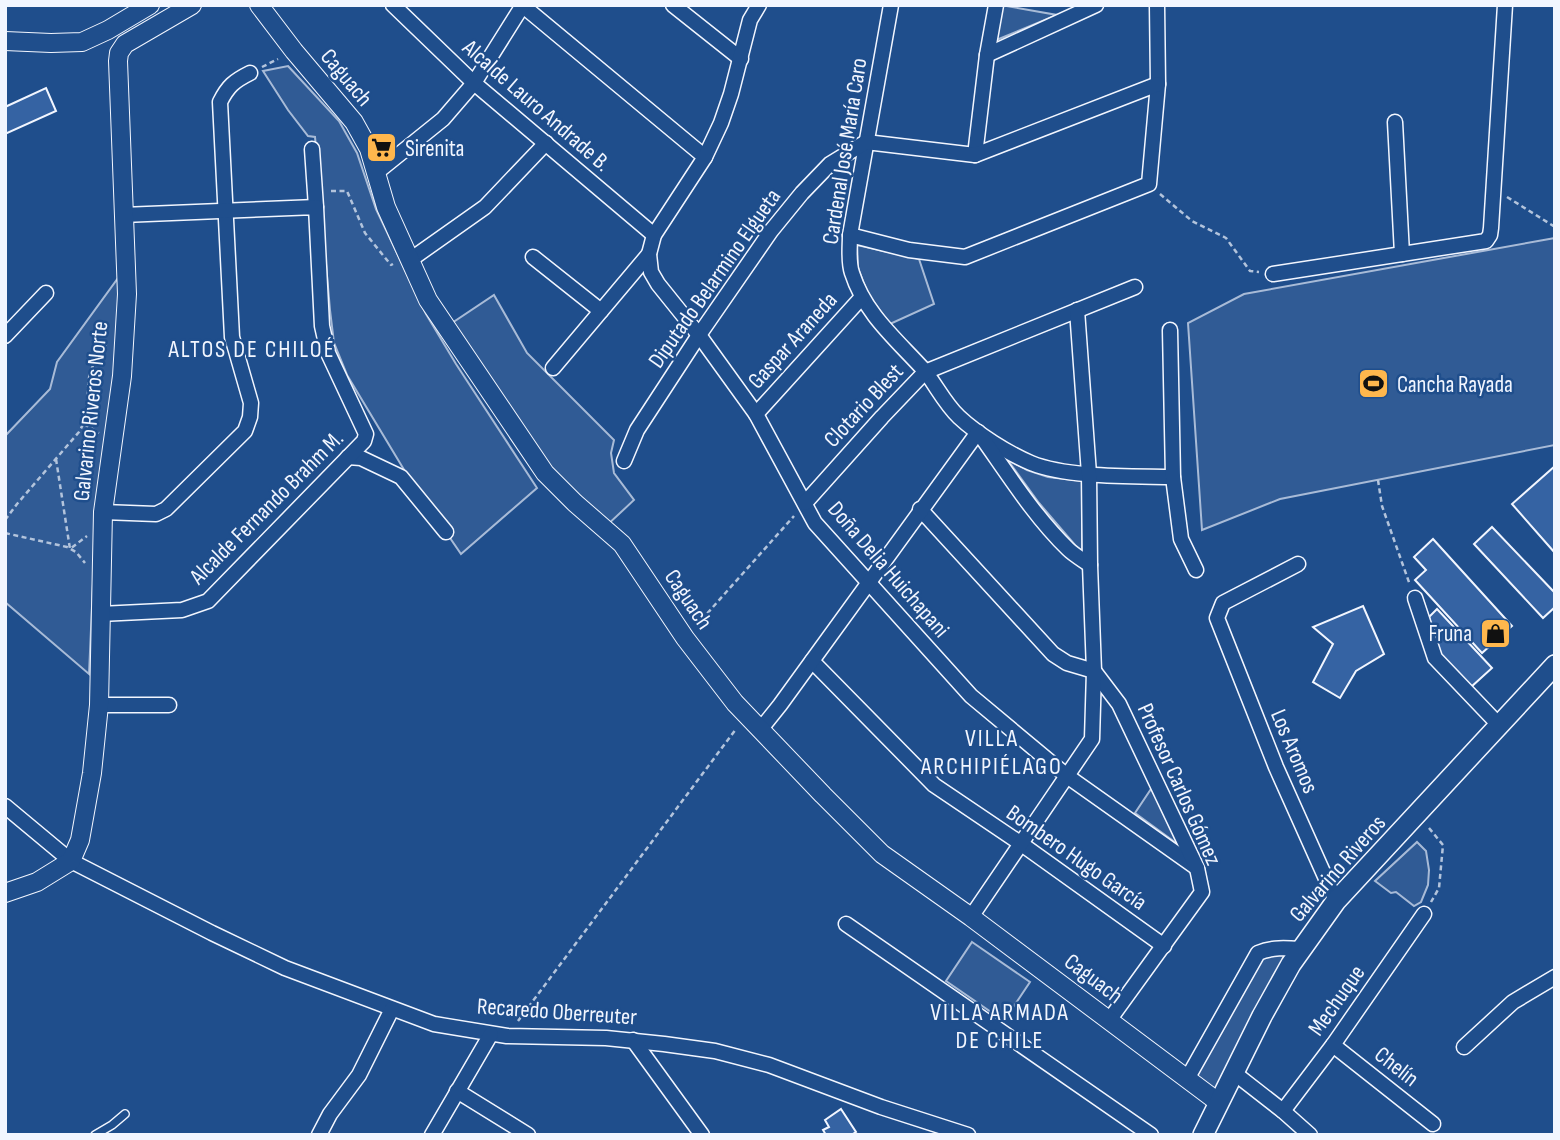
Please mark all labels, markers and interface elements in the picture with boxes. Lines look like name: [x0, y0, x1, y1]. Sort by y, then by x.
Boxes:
street label: Alcalde Lauro Andrade B.: [456, 33, 616, 178]
street label: Caguach: [314, 43, 378, 112]
street label: Cardenal José María Caro: [816, 56, 874, 246]
supermarket icon: Sirenita: [365, 131, 399, 165]
place label: Sirenita: [405, 135, 464, 163]
street label: Diputado Belarmino Elgueta: [643, 184, 787, 373]
street label: Gaspar Araneda: [742, 287, 843, 395]
street label: Galvarino Riveros Norte: [68, 320, 114, 502]
district label: ALTOS DE CHILOÉ: [167, 335, 336, 364]
street label: Clotario Blest: [818, 358, 909, 453]
sports icon: Cancha Rayada: [1357, 367, 1391, 401]
place label: Cancha Rayada: [1397, 371, 1513, 399]
street label: Alcalde Fernando Brahm M.: [183, 425, 349, 591]
street label: Doña Delia Huichapani: [821, 496, 955, 643]
street label: Caguach: [658, 564, 718, 635]
shop icon: Fruna: [1478, 616, 1512, 650]
place label: Fruna: [1428, 620, 1472, 648]
street label: Profesor Carlos Gómez: [1131, 699, 1227, 870]
street label: Los Aromos: [1264, 705, 1324, 798]
district label: VILLA ARCHIPIÉLAGO: [920, 724, 1063, 781]
street label: Bombero Hugo García: [1001, 799, 1152, 917]
street label: Galvarino Riveros: [1284, 809, 1392, 928]
street label: Caguach: [1058, 948, 1128, 1010]
street label: Mechuque: [1302, 960, 1371, 1041]
street label: Recaredo Oberreuter: [476, 992, 638, 1032]
district label: VILLA ARMADA DE CHILE: [930, 998, 1070, 1055]
street label: Chelín: [1369, 1041, 1424, 1093]

